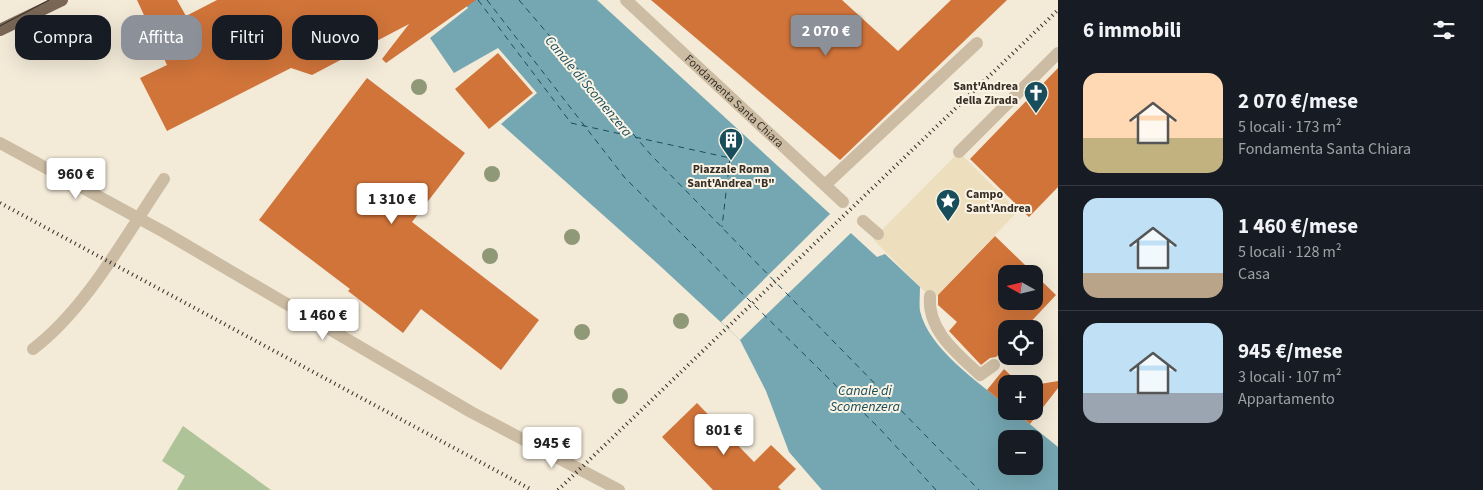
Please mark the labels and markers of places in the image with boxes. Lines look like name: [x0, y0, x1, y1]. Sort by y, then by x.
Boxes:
pin: 2 070 €: [780, 15, 872, 57]
place label: Sant'Andrea della Zirada: [953, 78, 1018, 109]
church icon: Sant'Andrea della Zirada: [1023, 80, 1049, 114]
building icon: Piazzale Roma Sant'Andrea "B": [718, 127, 744, 161]
pin: 960 €: [41, 158, 111, 200]
place label: Piazzale Roma Sant'Andrea "B": [687, 161, 775, 192]
pin: 1 310 €: [346, 182, 438, 225]
place label: Campo Sant'Andrea: [966, 186, 1031, 217]
place icon: Campo Sant'Andrea: [935, 188, 961, 222]
pin: 1 460 €: [277, 298, 369, 341]
pin: 801 €: [689, 414, 759, 456]
pin: 945 €: [517, 426, 587, 469]

